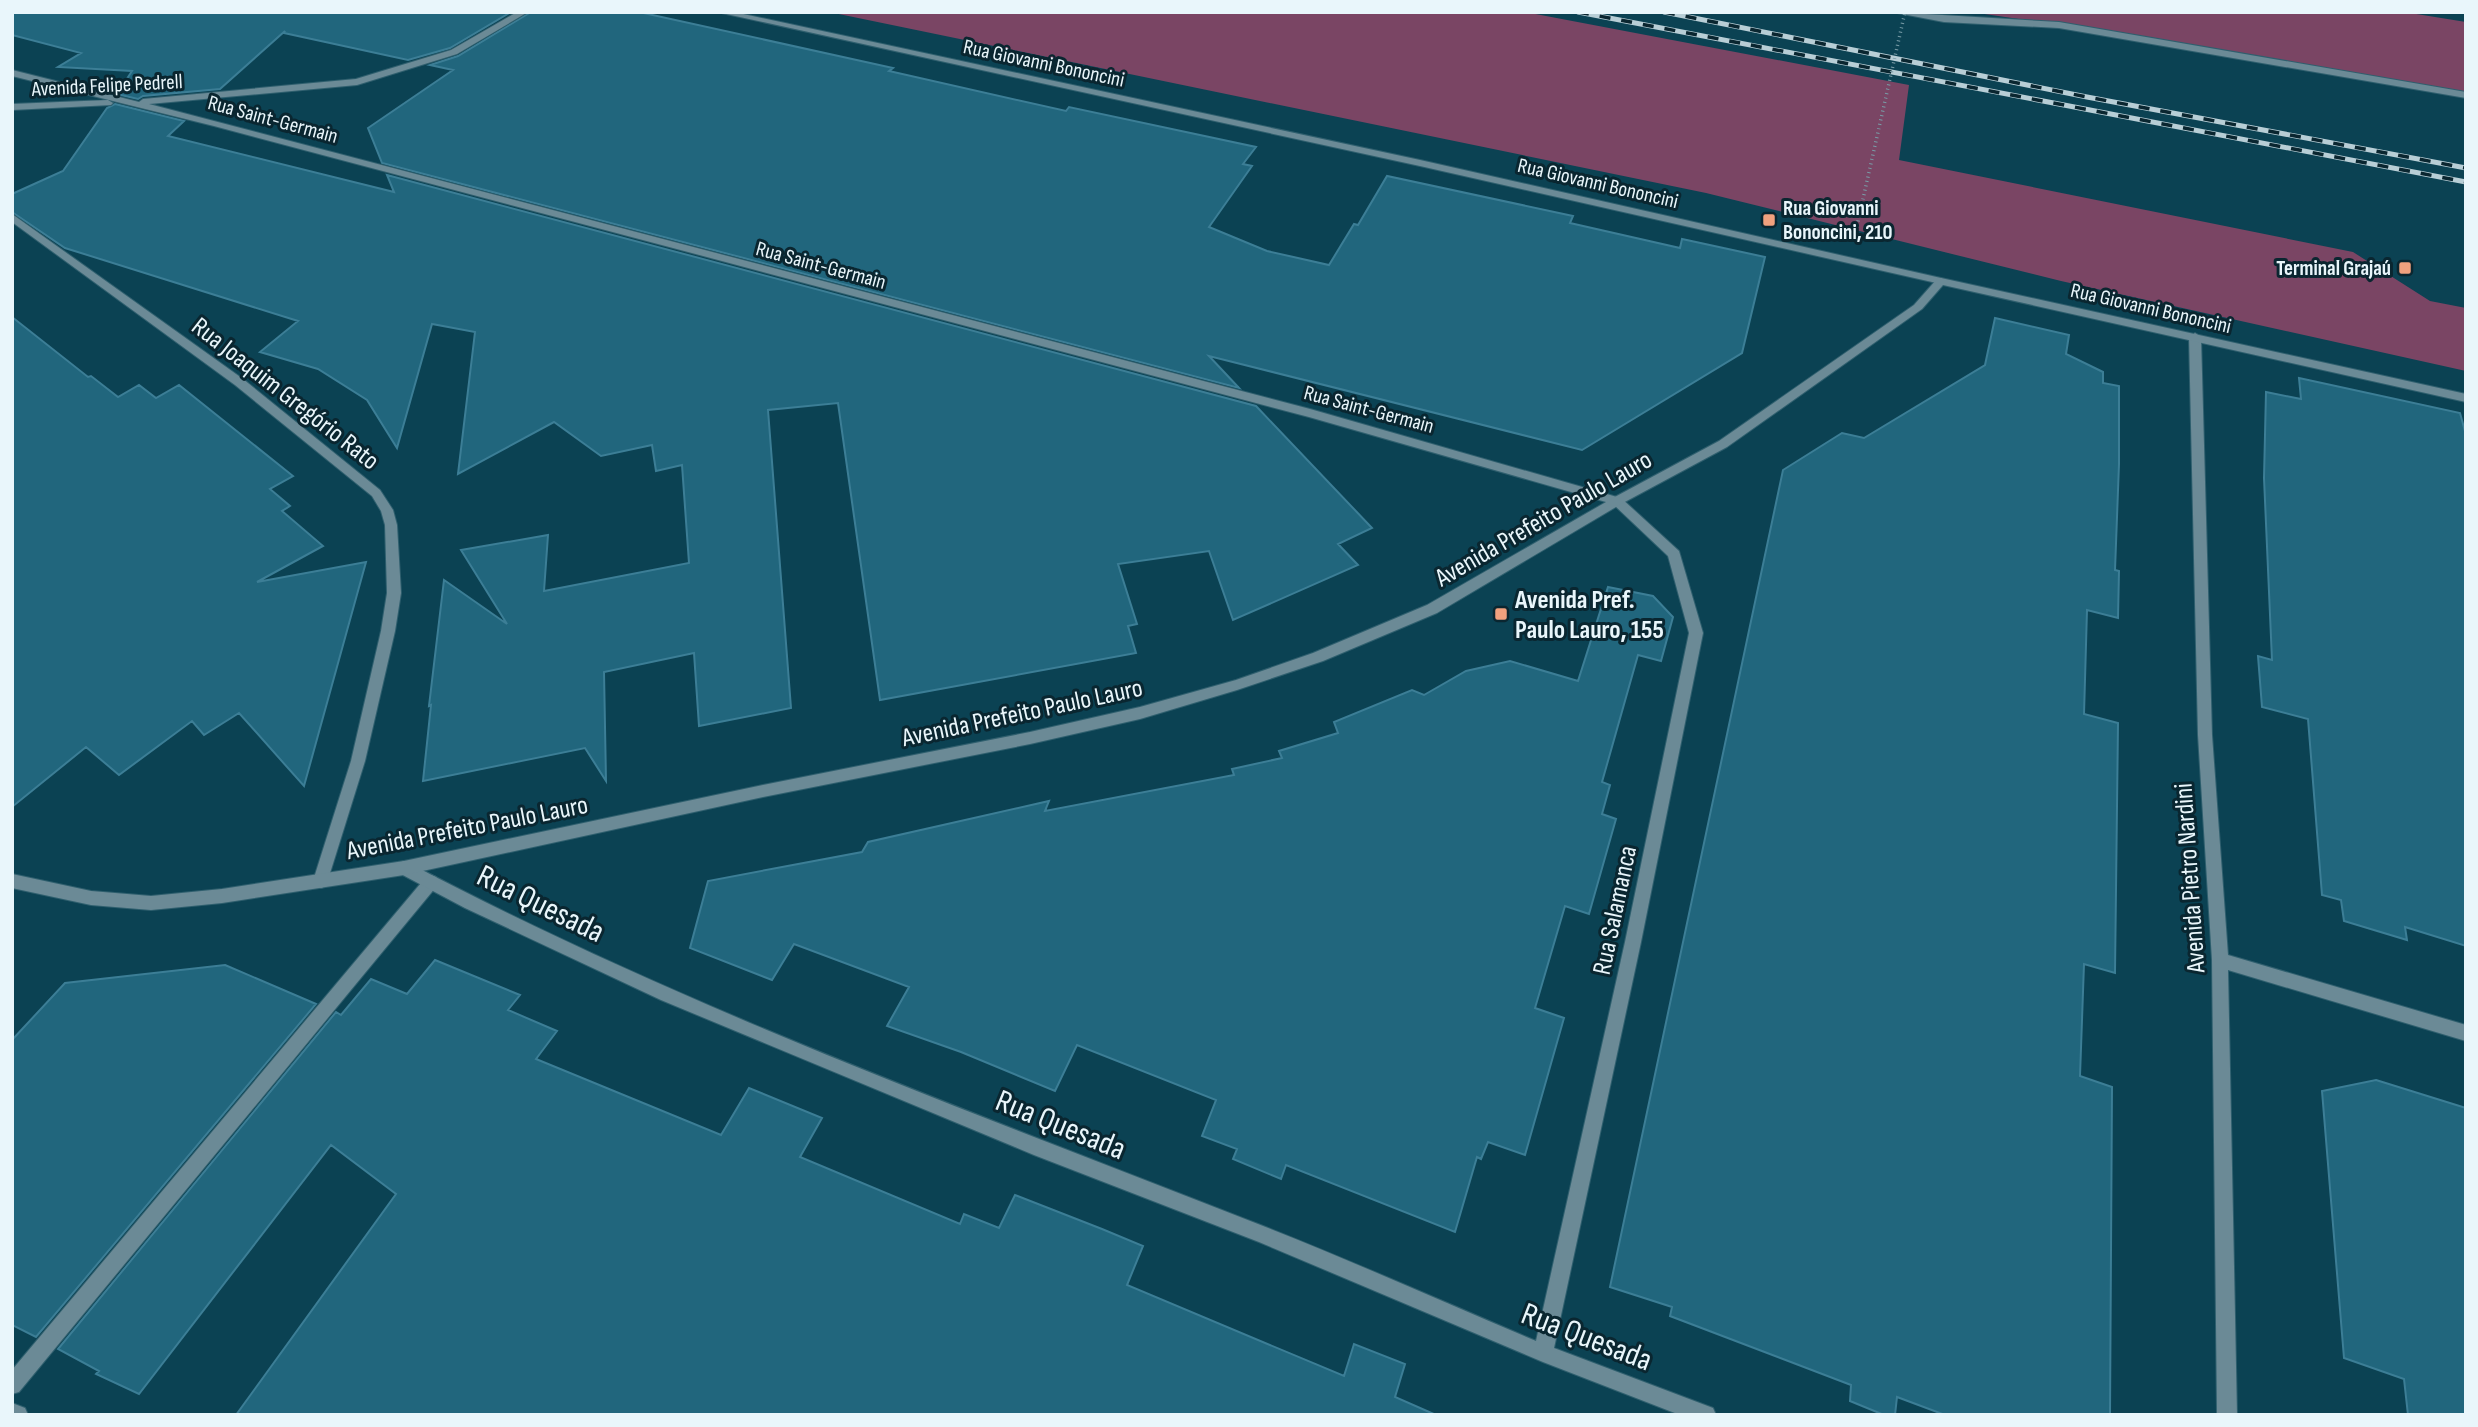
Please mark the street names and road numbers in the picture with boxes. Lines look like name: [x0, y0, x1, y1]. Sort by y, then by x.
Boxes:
street label: Rua Giovanni Bononcini: [961, 34, 1127, 93]
street label: Avenida Felipe Pedrell: [30, 69, 183, 102]
street label: Rua Saint-Germain: [205, 90, 341, 149]
street label: Rua Giovanni Bononcini: [1515, 153, 1681, 214]
street label: Rua Saint-Germain: [753, 236, 889, 295]
street label: Rua Giovanni Bononcini: [2068, 278, 2234, 339]
street label: Rua Joaquim Gregório Rato: [185, 311, 385, 477]
street label: Rua Saint-Germain: [1301, 380, 1437, 439]
street label: Avenida Prefeito Paulo Lauro: [1429, 445, 1658, 594]
street label: Avenida Prefeito Paulo Lauro: [898, 673, 1145, 754]
street label: Avenida Pietro Nardini: [2168, 782, 2213, 975]
street label: Avenida Prefeito Paulo Lauro: [343, 790, 591, 867]
street label: Rua Salamanca: [1587, 843, 1644, 978]
street label: Rua Quesada: [470, 857, 610, 952]
street label: Rua Quesada: [990, 1082, 1131, 1169]
street label: Rua Quesada: [1516, 1295, 1657, 1380]

